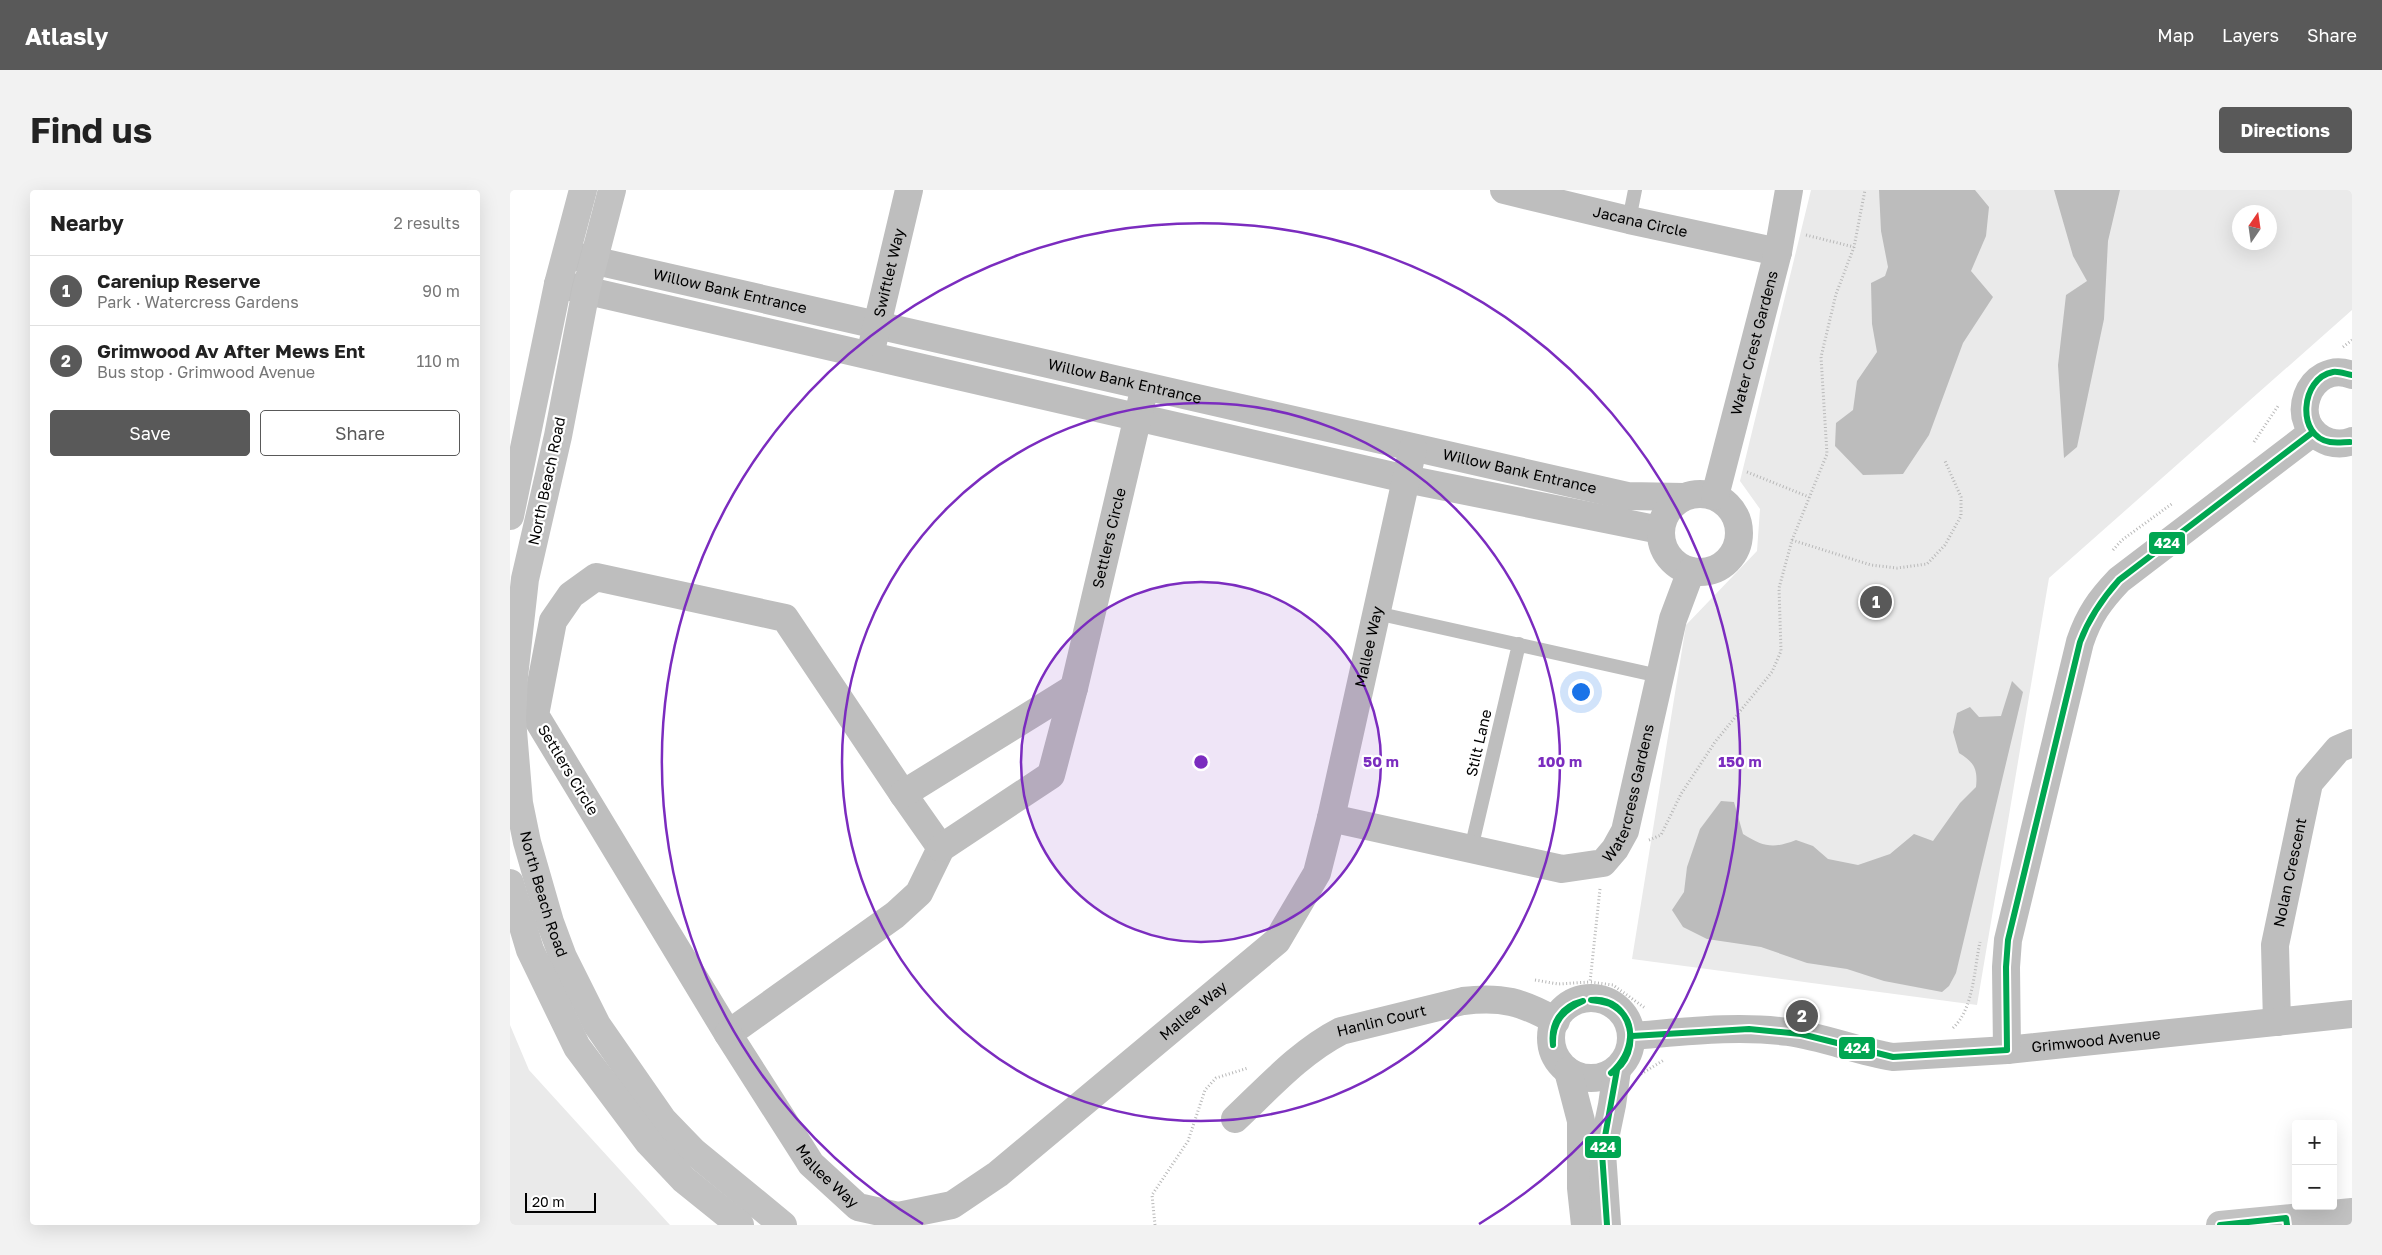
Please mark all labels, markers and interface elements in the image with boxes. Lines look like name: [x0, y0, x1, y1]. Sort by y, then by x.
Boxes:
text: Atlasly: [25, 21, 108, 50]
text: Map: [2157, 24, 2194, 46]
text: Layers: [2222, 24, 2279, 46]
text: Share: [2307, 24, 2357, 46]
button: Directions: [2219, 107, 2352, 153]
text: Find us: [30, 109, 152, 151]
street label: Jacana Circle: [1591, 202, 1690, 240]
north arrow: [2232, 205, 2277, 250]
text: Nearby: [50, 210, 124, 236]
text: 2 results: [394, 213, 460, 233]
street label: Swiftlet Way: [869, 226, 908, 319]
street label: Willow Bank Entrance: [651, 264, 809, 317]
street label: Water Crest Gardens: [1726, 268, 1781, 417]
text: Careniup Reserve: [97, 269, 260, 292]
text: 1: [62, 281, 70, 301]
text: 90 m: [422, 281, 460, 301]
text: Park · Watercress Gardens: [97, 292, 299, 312]
text: Grimwood Av After Mews Ent: [97, 339, 365, 362]
text: 2: [61, 351, 71, 371]
text: 110 m: [416, 351, 460, 371]
street label: Willow Bank Entrance: [1046, 354, 1204, 407]
text: Bus stop · Grimwood Avenue: [97, 362, 315, 382]
button: Save: [50, 410, 250, 456]
button: Share: [260, 410, 460, 456]
street label: North Beach Road: [524, 415, 568, 547]
street label: Willow Bank Entrance: [1441, 444, 1599, 497]
street label: Settlers Circle: [1088, 486, 1129, 590]
line badge: 424: [2148, 531, 2186, 555]
text: 424: [2154, 534, 2180, 551]
pin: 1: [1860, 583, 1892, 621]
street label: Mallee Way: [1350, 604, 1386, 689]
your location: [1568, 679, 1594, 705]
street label: Stilt Lane: [1462, 707, 1495, 778]
street label: Settlers Circle: [535, 721, 603, 818]
street label: Watercress Gardens: [1598, 722, 1657, 865]
text: 50 m: [1363, 752, 1399, 770]
text: 100 m: [1538, 752, 1582, 770]
text: 150 m: [1718, 752, 1762, 770]
centre of rings: [1192, 753, 1210, 771]
street label: Nolan Crescent: [2269, 816, 2309, 929]
street label: North Beach Road: [517, 829, 572, 959]
street label: Mallee Way: [1155, 976, 1231, 1043]
pin: 2: [1786, 997, 1818, 1035]
street label: Hanlin Court: [1335, 1000, 1428, 1040]
street label: Grimwood Avenue: [2030, 1024, 2162, 1055]
line badge: 424: [1838, 1036, 1876, 1060]
text: 424: [1844, 1039, 1870, 1056]
map controls: [2292, 1120, 2337, 1210]
button: +: [2292, 1120, 2337, 1165]
line badge: 424: [1584, 1135, 1622, 1159]
text: 424: [1590, 1138, 1616, 1155]
street label: Mallee Way: [793, 1141, 863, 1211]
button: −: [2292, 1165, 2337, 1210]
scale bar: [525, 1190, 596, 1213]
text: 20 m: [532, 1193, 565, 1210]

